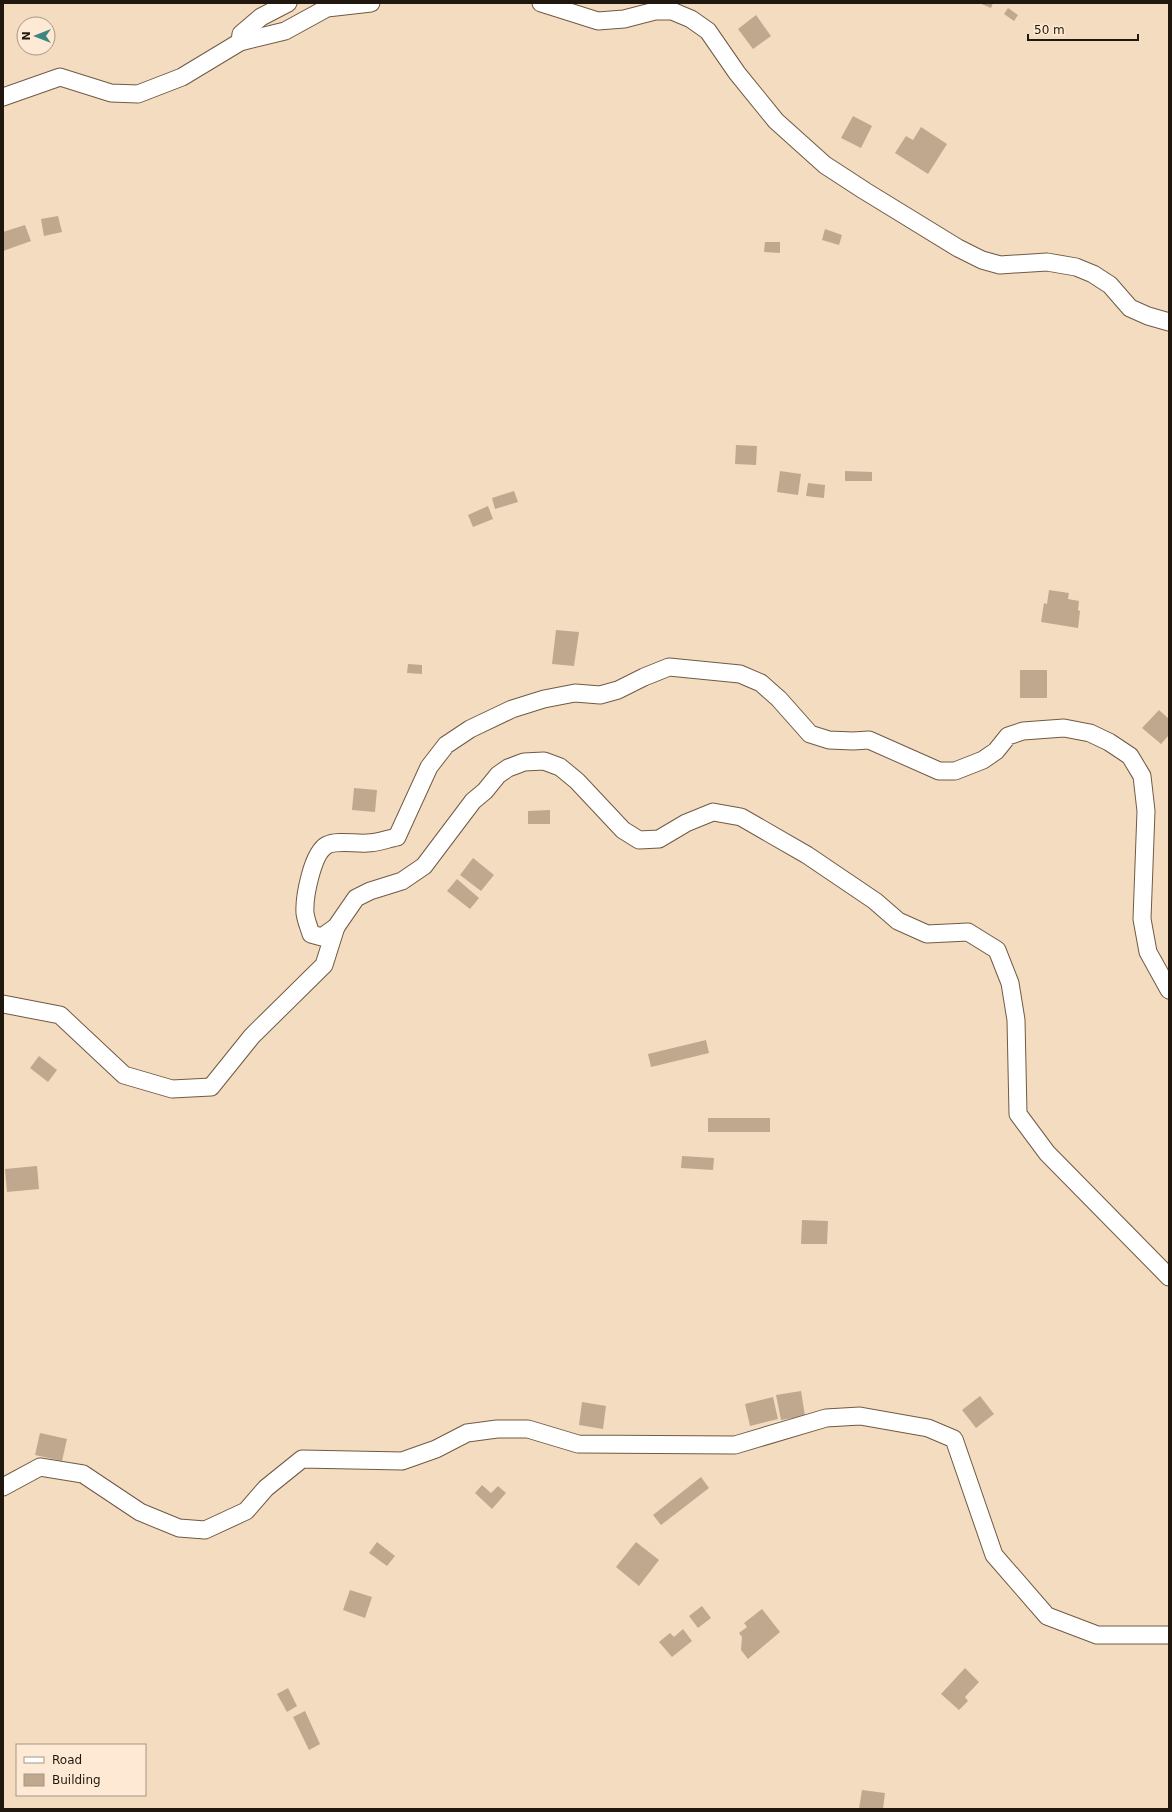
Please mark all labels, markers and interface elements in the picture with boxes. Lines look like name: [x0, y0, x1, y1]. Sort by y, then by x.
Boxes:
north arrow: [16, 16, 56, 56]
scale bar: [1028, 16, 1138, 42]
text: 50 m: [1034, 23, 1065, 37]
text: N: [20, 31, 33, 41]
legend: [16, 1744, 146, 1796]
text: Road: [52, 1753, 82, 1767]
text: Building: [52, 1773, 101, 1787]

